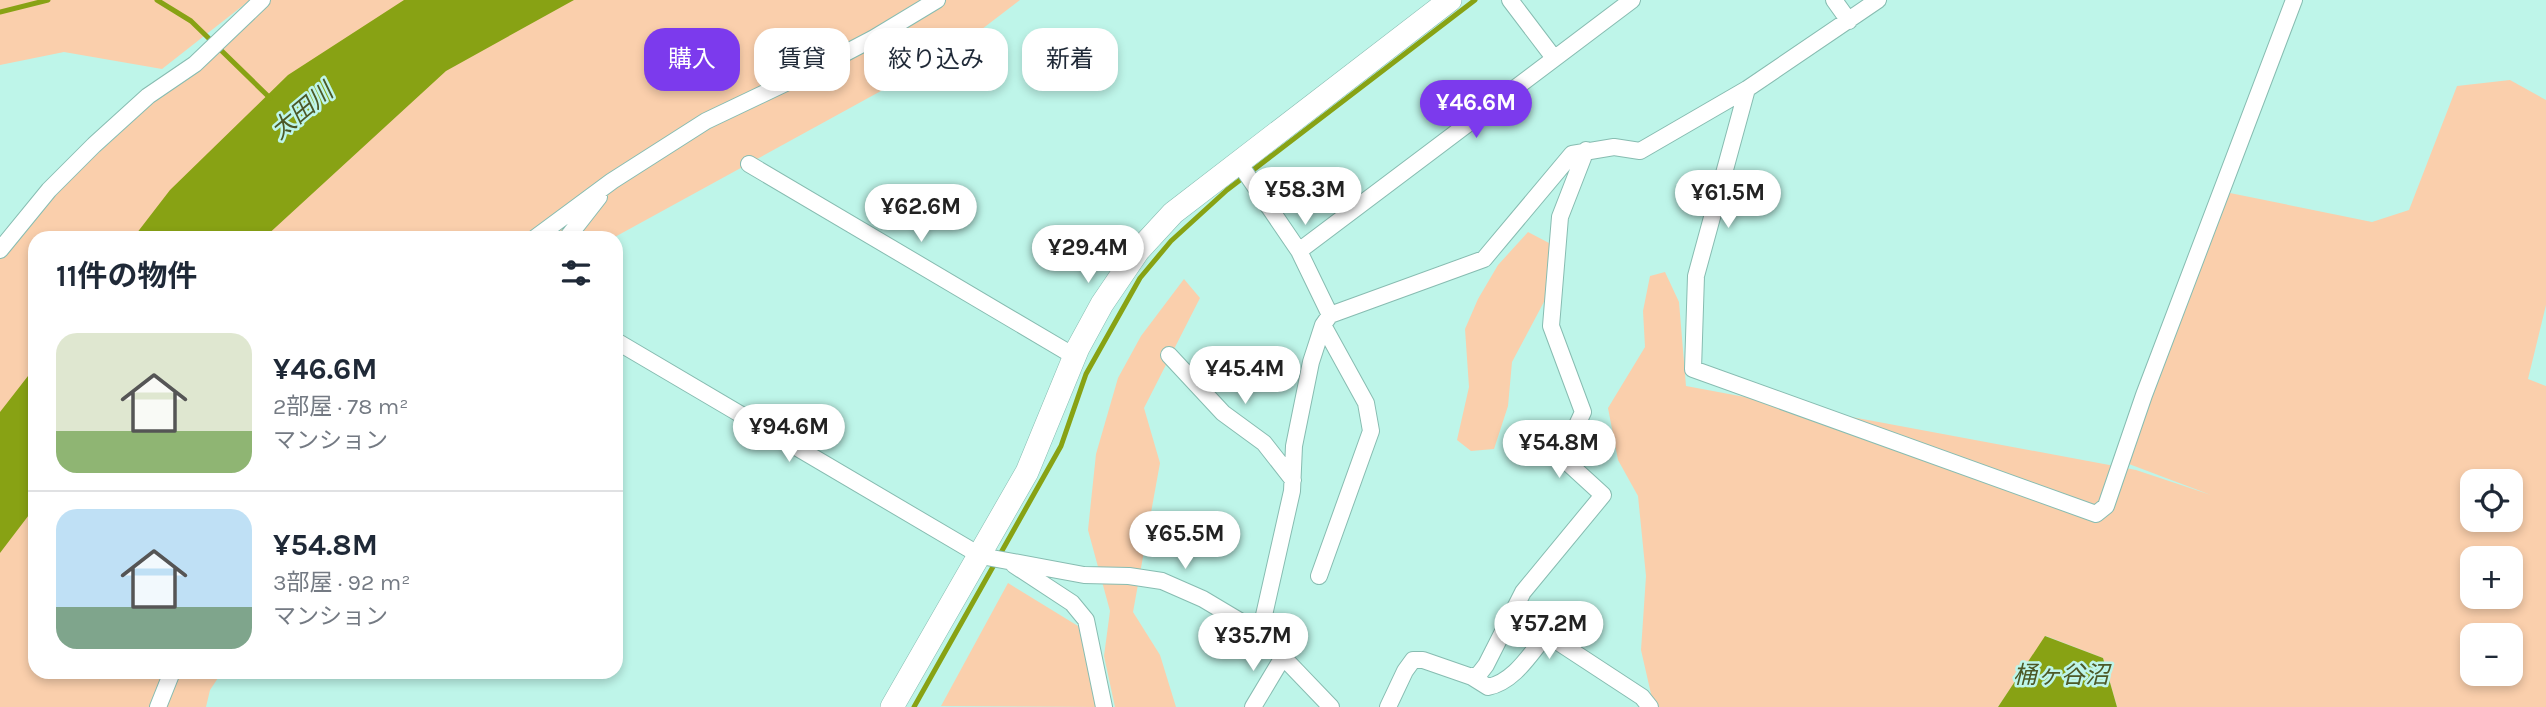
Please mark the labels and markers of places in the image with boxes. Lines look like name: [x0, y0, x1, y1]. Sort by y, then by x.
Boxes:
pin: ¥46.6M: [1419, 80, 1533, 140]
pin: ¥58.3M: [1248, 168, 1362, 227]
pin: ¥61.5M: [1671, 170, 1785, 230]
pin: ¥62.6M: [864, 184, 978, 244]
pin: ¥29.4M: [1031, 226, 1145, 285]
pin: ¥45.4M: [1188, 346, 1302, 406]
pin: ¥94.6M: [732, 405, 846, 464]
pin: ¥54.8M: [1502, 420, 1616, 480]
pin: ¥65.5M: [1128, 512, 1242, 571]
pin: ¥57.2M: [1492, 602, 1606, 661]
pin: ¥35.7M: [1196, 614, 1310, 673]

